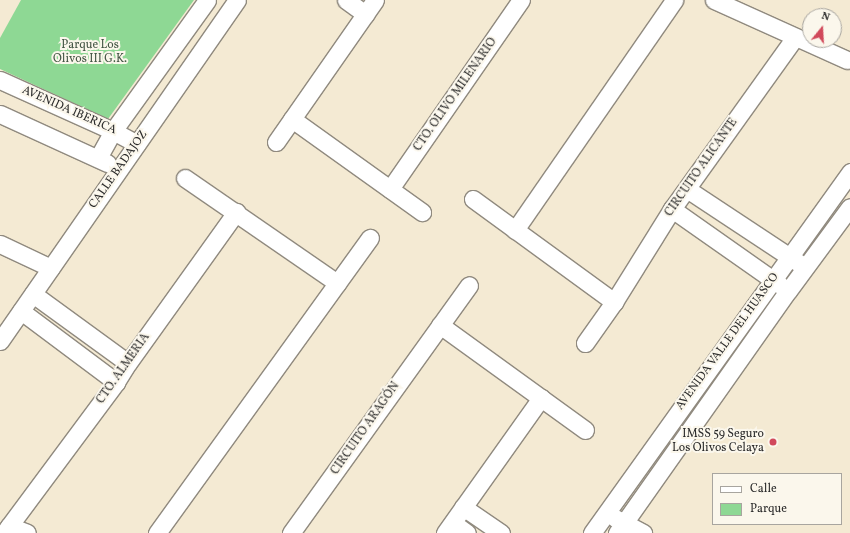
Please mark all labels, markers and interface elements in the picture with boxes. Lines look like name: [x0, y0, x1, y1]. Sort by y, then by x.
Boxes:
north arrow: [802, 8, 842, 48]
text: N: [819, 9, 832, 25]
street label: CTO. OLIVO MILENARIO: [411, 36, 501, 154]
park label: Parque Los Olivos III G.K.: [53, 39, 127, 67]
street label: AVENIDA IBERICA: [19, 84, 119, 138]
street label: CIRCUITO ALICANTE: [663, 116, 741, 220]
street label: CALLE BADAJOZ: [87, 128, 151, 212]
street label: AVENIDA VALLE DEL HUASCO: [673, 271, 783, 413]
street label: CTO. ALMERIA: [94, 331, 154, 407]
street label: CIRCUITO ARAGÓN: [329, 380, 403, 478]
place label: IMSS 59 Seguro Los Olivos Celaya: [672, 428, 764, 456]
marker: IMSS 59 Seguro Los Olivos Celaya: [767, 436, 779, 448]
legend: [712, 473, 842, 525]
text: Calle: [750, 481, 777, 497]
text: Parque: [750, 501, 787, 517]

